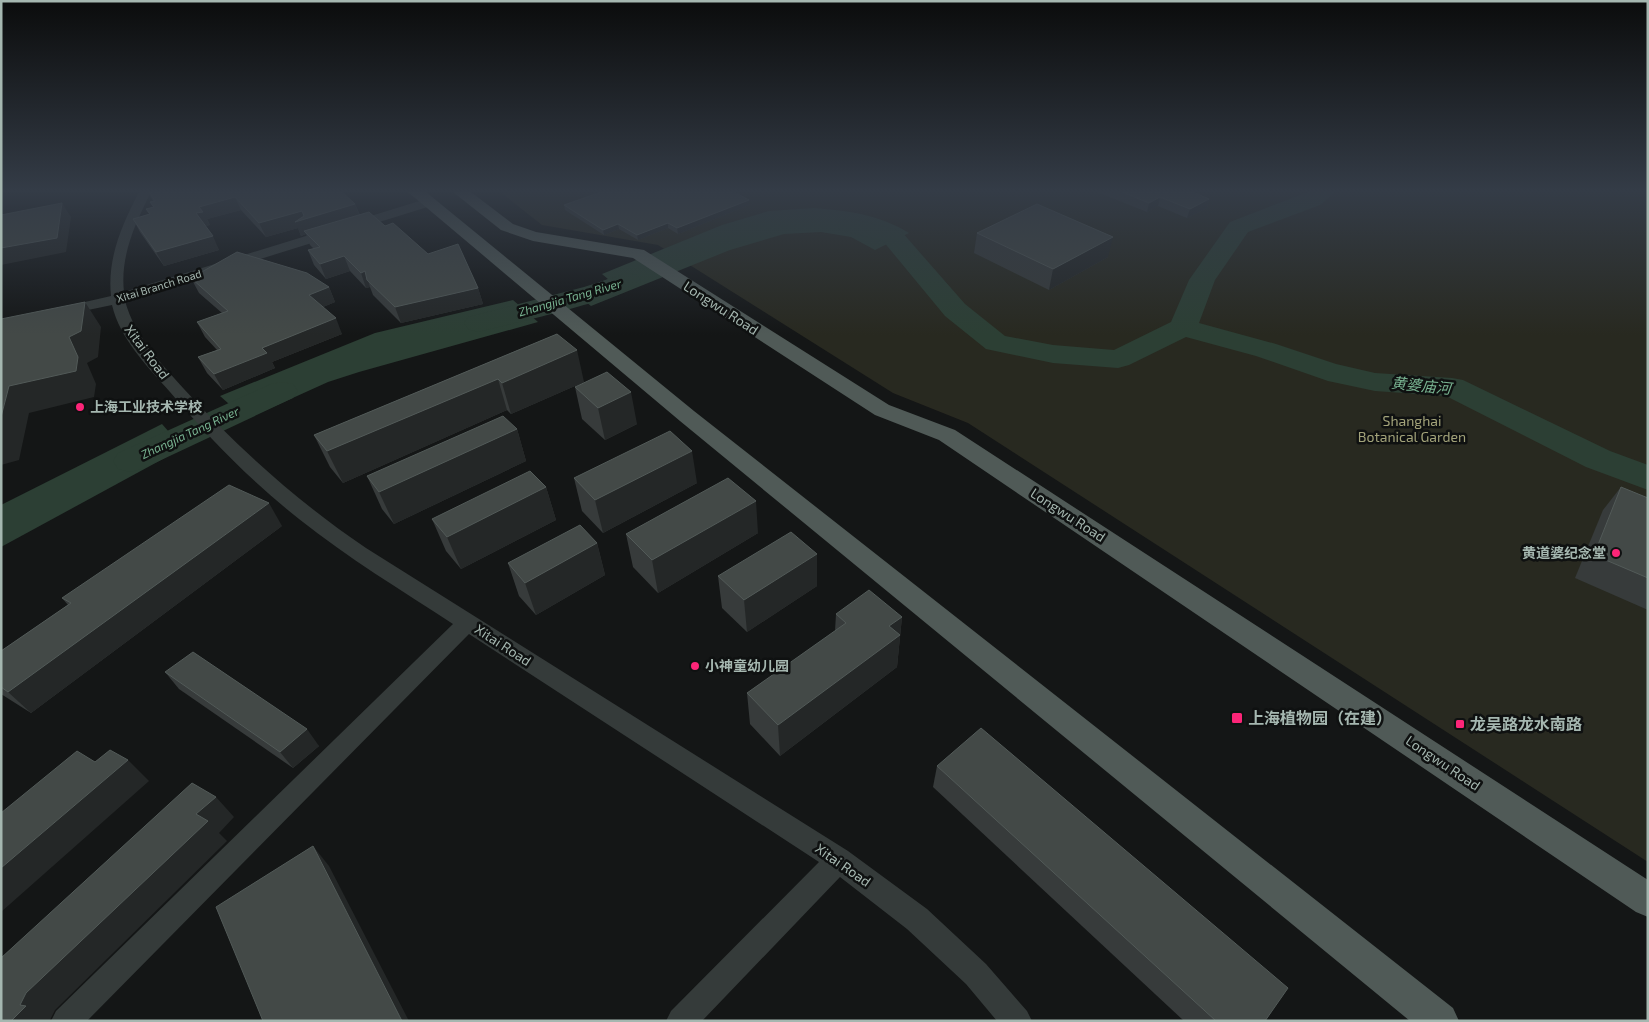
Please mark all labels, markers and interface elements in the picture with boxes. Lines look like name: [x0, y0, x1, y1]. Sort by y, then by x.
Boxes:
street label: Xitai Branch Road: [115, 266, 203, 305]
water label: Zhangjia Tang River: [517, 276, 623, 319]
street label: Longwu Road: [681, 277, 762, 338]
street label: Xitai Road: [121, 321, 173, 382]
water label: 黄婆庙河: [1390, 373, 1455, 397]
place label: 上海工业技术学校: [90, 398, 202, 415]
marker: 上海工业技术学校: [74, 401, 86, 413]
water label: Zhangjia Tang River: [138, 403, 241, 462]
park label: Shanghai Botanical Garden: [1358, 412, 1466, 445]
street label: Longwu Road: [1028, 484, 1109, 545]
place label: 黄道婆纪念堂: [1522, 544, 1606, 561]
marker: 黄道婆纪念堂: [1610, 547, 1622, 559]
street label: Xitai Road: [472, 620, 535, 669]
place label: 小神童幼儿园: [705, 657, 789, 674]
marker: 小神童幼儿园: [689, 660, 701, 672]
place label: 上海植物园（在建）: [1248, 708, 1392, 727]
marker: 上海植物园（在建）: [1230, 711, 1244, 725]
place label: 龙吴路龙水南路: [1470, 714, 1582, 733]
marker: 龙吴路龙水南路: [1454, 718, 1466, 730]
street label: Longwu Road: [1403, 732, 1484, 794]
street label: Xitai Road: [812, 839, 874, 890]

